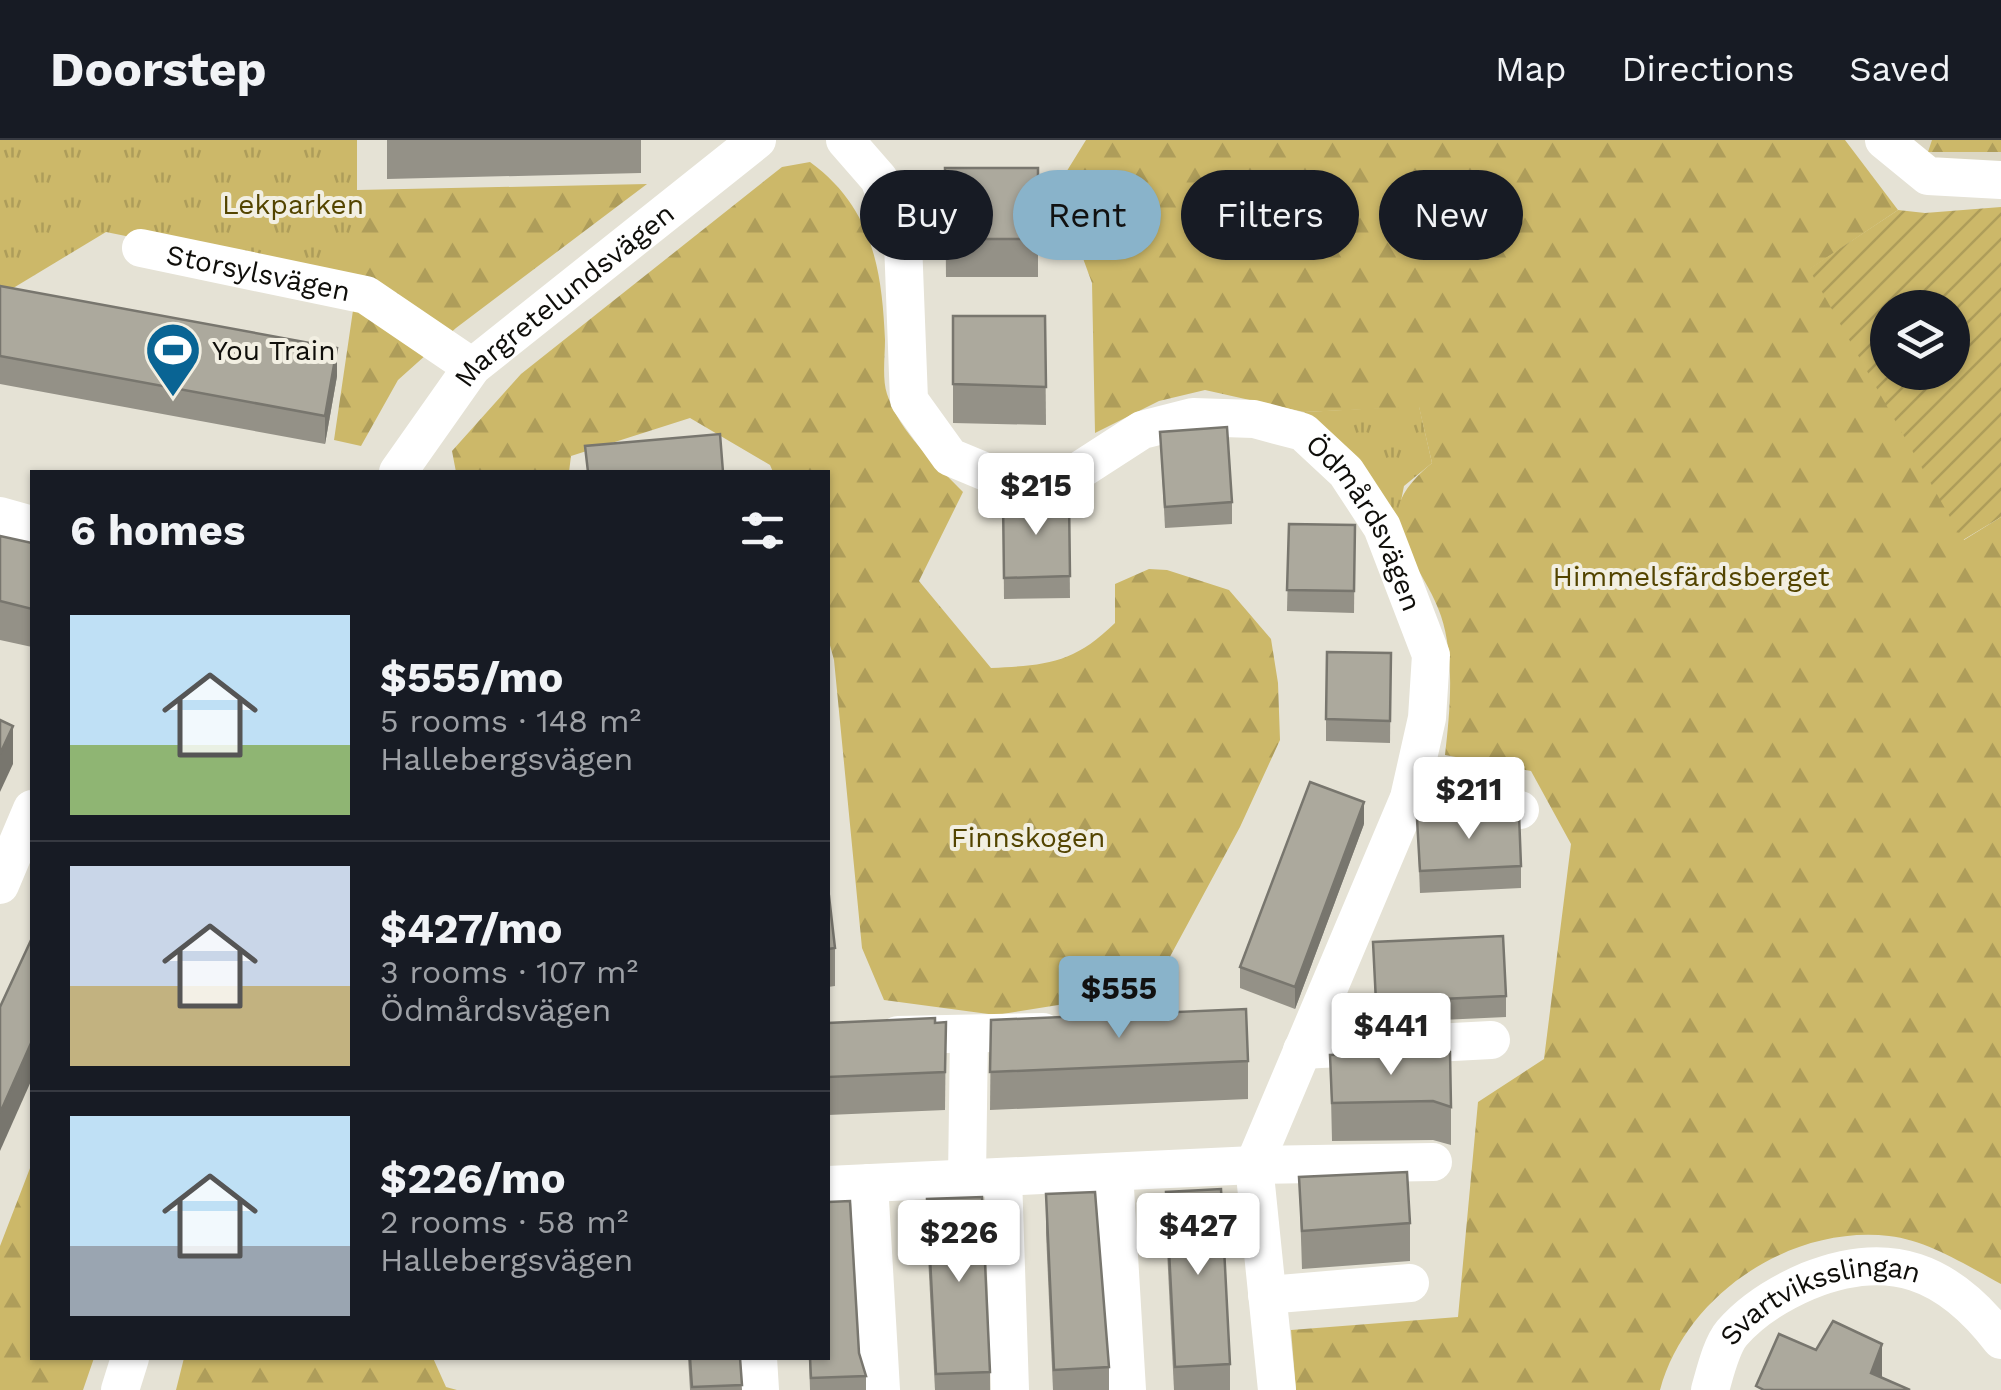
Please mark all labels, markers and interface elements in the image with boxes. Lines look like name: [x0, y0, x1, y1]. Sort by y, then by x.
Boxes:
text: Doorstep: [50, 41, 267, 98]
text: Map: [1495, 48, 1566, 90]
text: Directions: [1621, 48, 1794, 90]
text: Saved: [1849, 48, 1951, 90]
chip: Buy: [860, 170, 993, 260]
chip: Rent: [1013, 170, 1161, 260]
chip: Filters: [1181, 170, 1359, 260]
chip: New: [1379, 170, 1523, 260]
park label: Lekparken: [222, 188, 364, 221]
street label: Margretelundsvägen: [447, 197, 681, 393]
street label: Storsylsvägen: [163, 238, 353, 308]
map controls: [1870, 290, 1970, 390]
button: layers: [1870, 290, 1970, 390]
sports icon: You Train: [143, 320, 203, 399]
place label: You Train: [212, 334, 336, 367]
street label: Ödmårdsvägen: [1299, 427, 1429, 616]
pin: $215: [977, 453, 1095, 538]
text: $215: [1000, 466, 1072, 504]
icon: filters: [735, 503, 790, 558]
text: 6 homes: [70, 506, 245, 555]
park label: Himmelsfärdsberget: [1553, 560, 1830, 593]
text: $555/mo: [380, 653, 563, 702]
icon: home: [150, 655, 270, 775]
text: 5 rooms · 148 m²: [380, 702, 641, 740]
text: Hallebergsvägen: [380, 740, 633, 778]
pin: $211: [1410, 757, 1528, 842]
text: $211: [1435, 770, 1503, 808]
park label: Finnskogen: [951, 821, 1105, 854]
text: $427/mo: [380, 904, 563, 953]
icon: home: [150, 906, 270, 1026]
text: 3 rooms · 107 m²: [380, 953, 638, 991]
pin: $555: [1060, 956, 1178, 1041]
text: $555: [1081, 969, 1157, 1007]
text: Ödmårdsvägen: [380, 991, 611, 1029]
pin: $441: [1332, 993, 1450, 1078]
text: $441: [1354, 1006, 1428, 1044]
text: $226/mo: [380, 1154, 566, 1203]
icon: home: [150, 1156, 270, 1276]
pin: $427: [1139, 1193, 1257, 1278]
pin: $226: [900, 1200, 1018, 1285]
text: 2 rooms · 58 m²: [380, 1203, 628, 1241]
text: $427: [1159, 1206, 1237, 1244]
text: $226: [920, 1213, 998, 1251]
text: Hallebergsvägen: [380, 1241, 633, 1279]
street label: Svartviksslingan: [1713, 1250, 1925, 1352]

